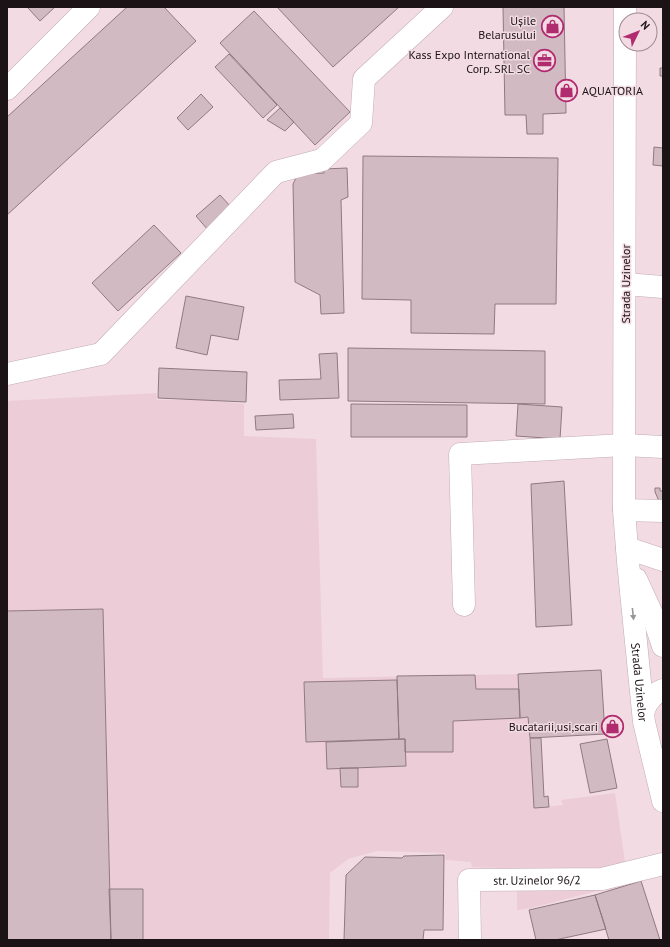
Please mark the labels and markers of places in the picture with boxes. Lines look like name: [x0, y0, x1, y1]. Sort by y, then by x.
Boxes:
place label: Ușile Belarusului: [478, 13, 536, 42]
shop icon: Ușile Belarusului: [539, 14, 565, 40]
place label: Kass Expo International Corp. SRL SC: [409, 47, 530, 76]
office icon: Kass Expo International Corp. SRL SC: [532, 48, 558, 74]
shop icon: AQUATORIA: [553, 77, 579, 103]
place label: AQUATORIA: [582, 83, 643, 98]
shop icon: Bucatarii,usi,scari: [600, 713, 626, 739]
place label: Bucatarii,usi,scari: [509, 719, 598, 734]

